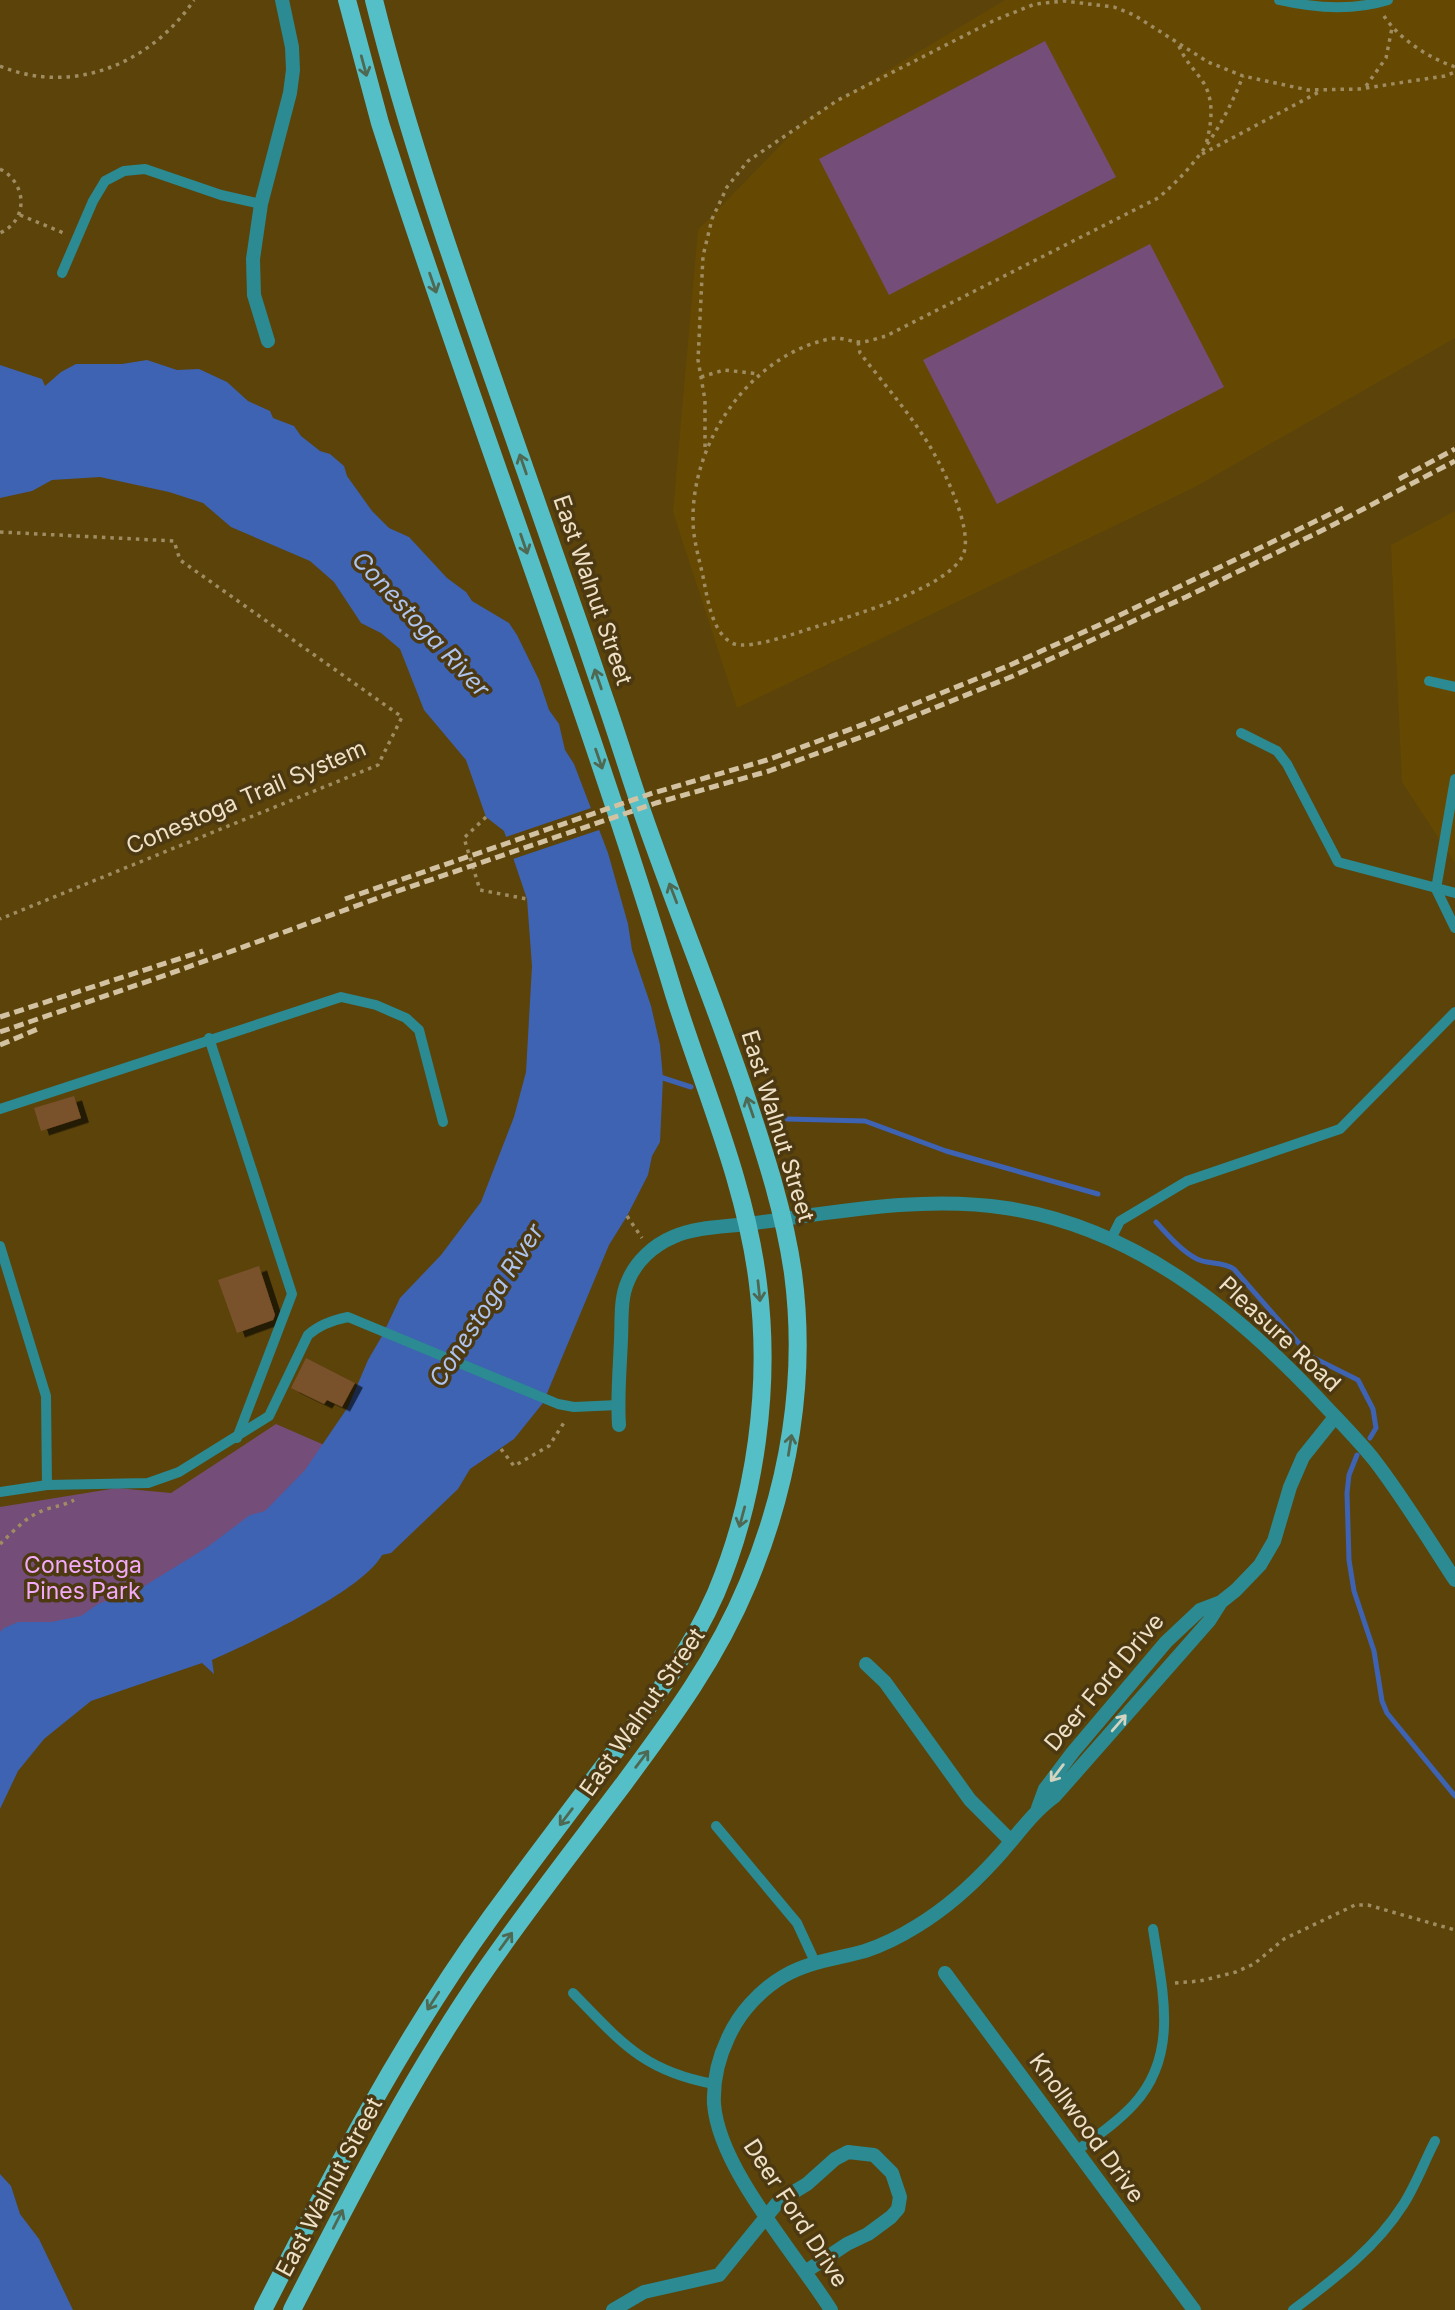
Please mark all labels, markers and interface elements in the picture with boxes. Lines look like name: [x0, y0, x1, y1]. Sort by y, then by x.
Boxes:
one-way arrow: [358, 54, 371, 77]
one-way arrow: [427, 272, 440, 294]
one-way arrow: [516, 453, 528, 475]
street label: East Walnut Street: [547, 491, 639, 689]
one-way arrow: [518, 533, 531, 555]
water label: Conestoga River: [346, 545, 496, 703]
one-way arrow: [591, 668, 603, 690]
street label: Conestoga Trail System: [122, 734, 370, 860]
one-way arrow: [594, 747, 606, 769]
one-way arrow: [665, 883, 678, 905]
street label: East Walnut Street: [736, 1027, 821, 1226]
one-way arrow: [742, 1097, 755, 1119]
water label: Conestoga River: [423, 1217, 550, 1392]
street label: Pleasure Road: [1213, 1271, 1347, 1397]
one-way arrow: [753, 1280, 766, 1302]
one-way arrow: [784, 1434, 797, 1457]
one-way arrow: [734, 1506, 747, 1528]
park label: Conestoga Pines Park: [24, 1551, 142, 1605]
street label: Deer Ford Drive: [1038, 1608, 1170, 1756]
street label: East Walnut Street: [573, 1622, 711, 1802]
one-way arrow: [1111, 1715, 1127, 1733]
one-way arrow: [635, 1750, 650, 1769]
one-way arrow: [1050, 1763, 1065, 1782]
one-way arrow: [559, 1807, 574, 1825]
one-way arrow: [499, 1932, 513, 1951]
one-way arrow: [426, 1991, 441, 2010]
street label: Knollwood Drive: [1023, 2048, 1151, 2208]
street label: East Walnut Street: [270, 2092, 388, 2281]
street label: Deer Ford Drive: [738, 2134, 854, 2292]
one-way arrow: [332, 2210, 346, 2230]

